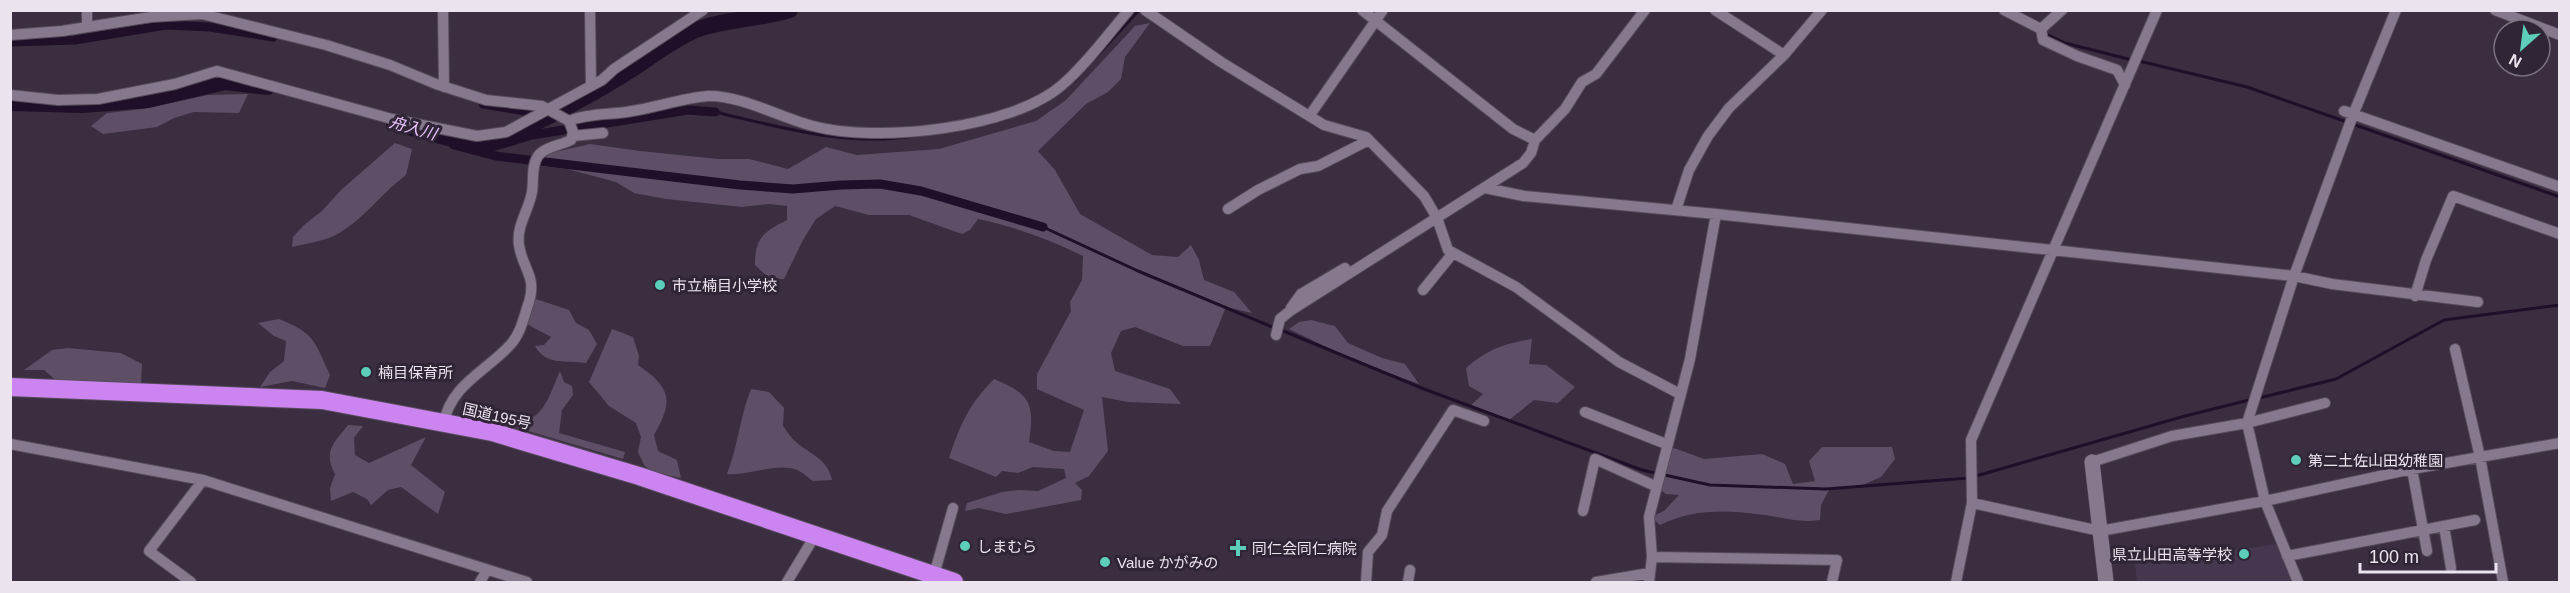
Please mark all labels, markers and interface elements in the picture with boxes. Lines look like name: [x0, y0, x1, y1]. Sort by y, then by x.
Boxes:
north arrow: [2492, 18, 2552, 78]
text: N: [2506, 51, 2524, 71]
water label: 舟入川: [388, 113, 440, 143]
place label: 市立楠目小学校: [672, 277, 777, 294]
marker: 市立楠目小学校: [653, 278, 667, 292]
place label: 楠目保育所: [378, 364, 453, 381]
marker: 楠目保育所: [359, 365, 373, 379]
street label: 国道195号: [461, 400, 533, 432]
place label: 第二土佐山田幼稚園: [2308, 452, 2443, 469]
marker: 第二土佐山田幼稚園: [2289, 453, 2303, 467]
scale bar: [2360, 536, 2496, 574]
place label: しまむら: [977, 538, 1037, 555]
marker: しまむら: [958, 539, 972, 553]
marker: 同仁会同仁病院: [1229, 539, 1247, 557]
place label: 同仁会同仁病院: [1252, 540, 1357, 557]
place label: 県立山田高等学校: [2112, 546, 2232, 563]
marker: 県立山田高等学校: [2237, 547, 2251, 561]
text: 100 m: [2369, 547, 2419, 567]
place label: Value かがみの: [1117, 554, 1218, 571]
marker: Value かがみの: [1098, 555, 1112, 569]

